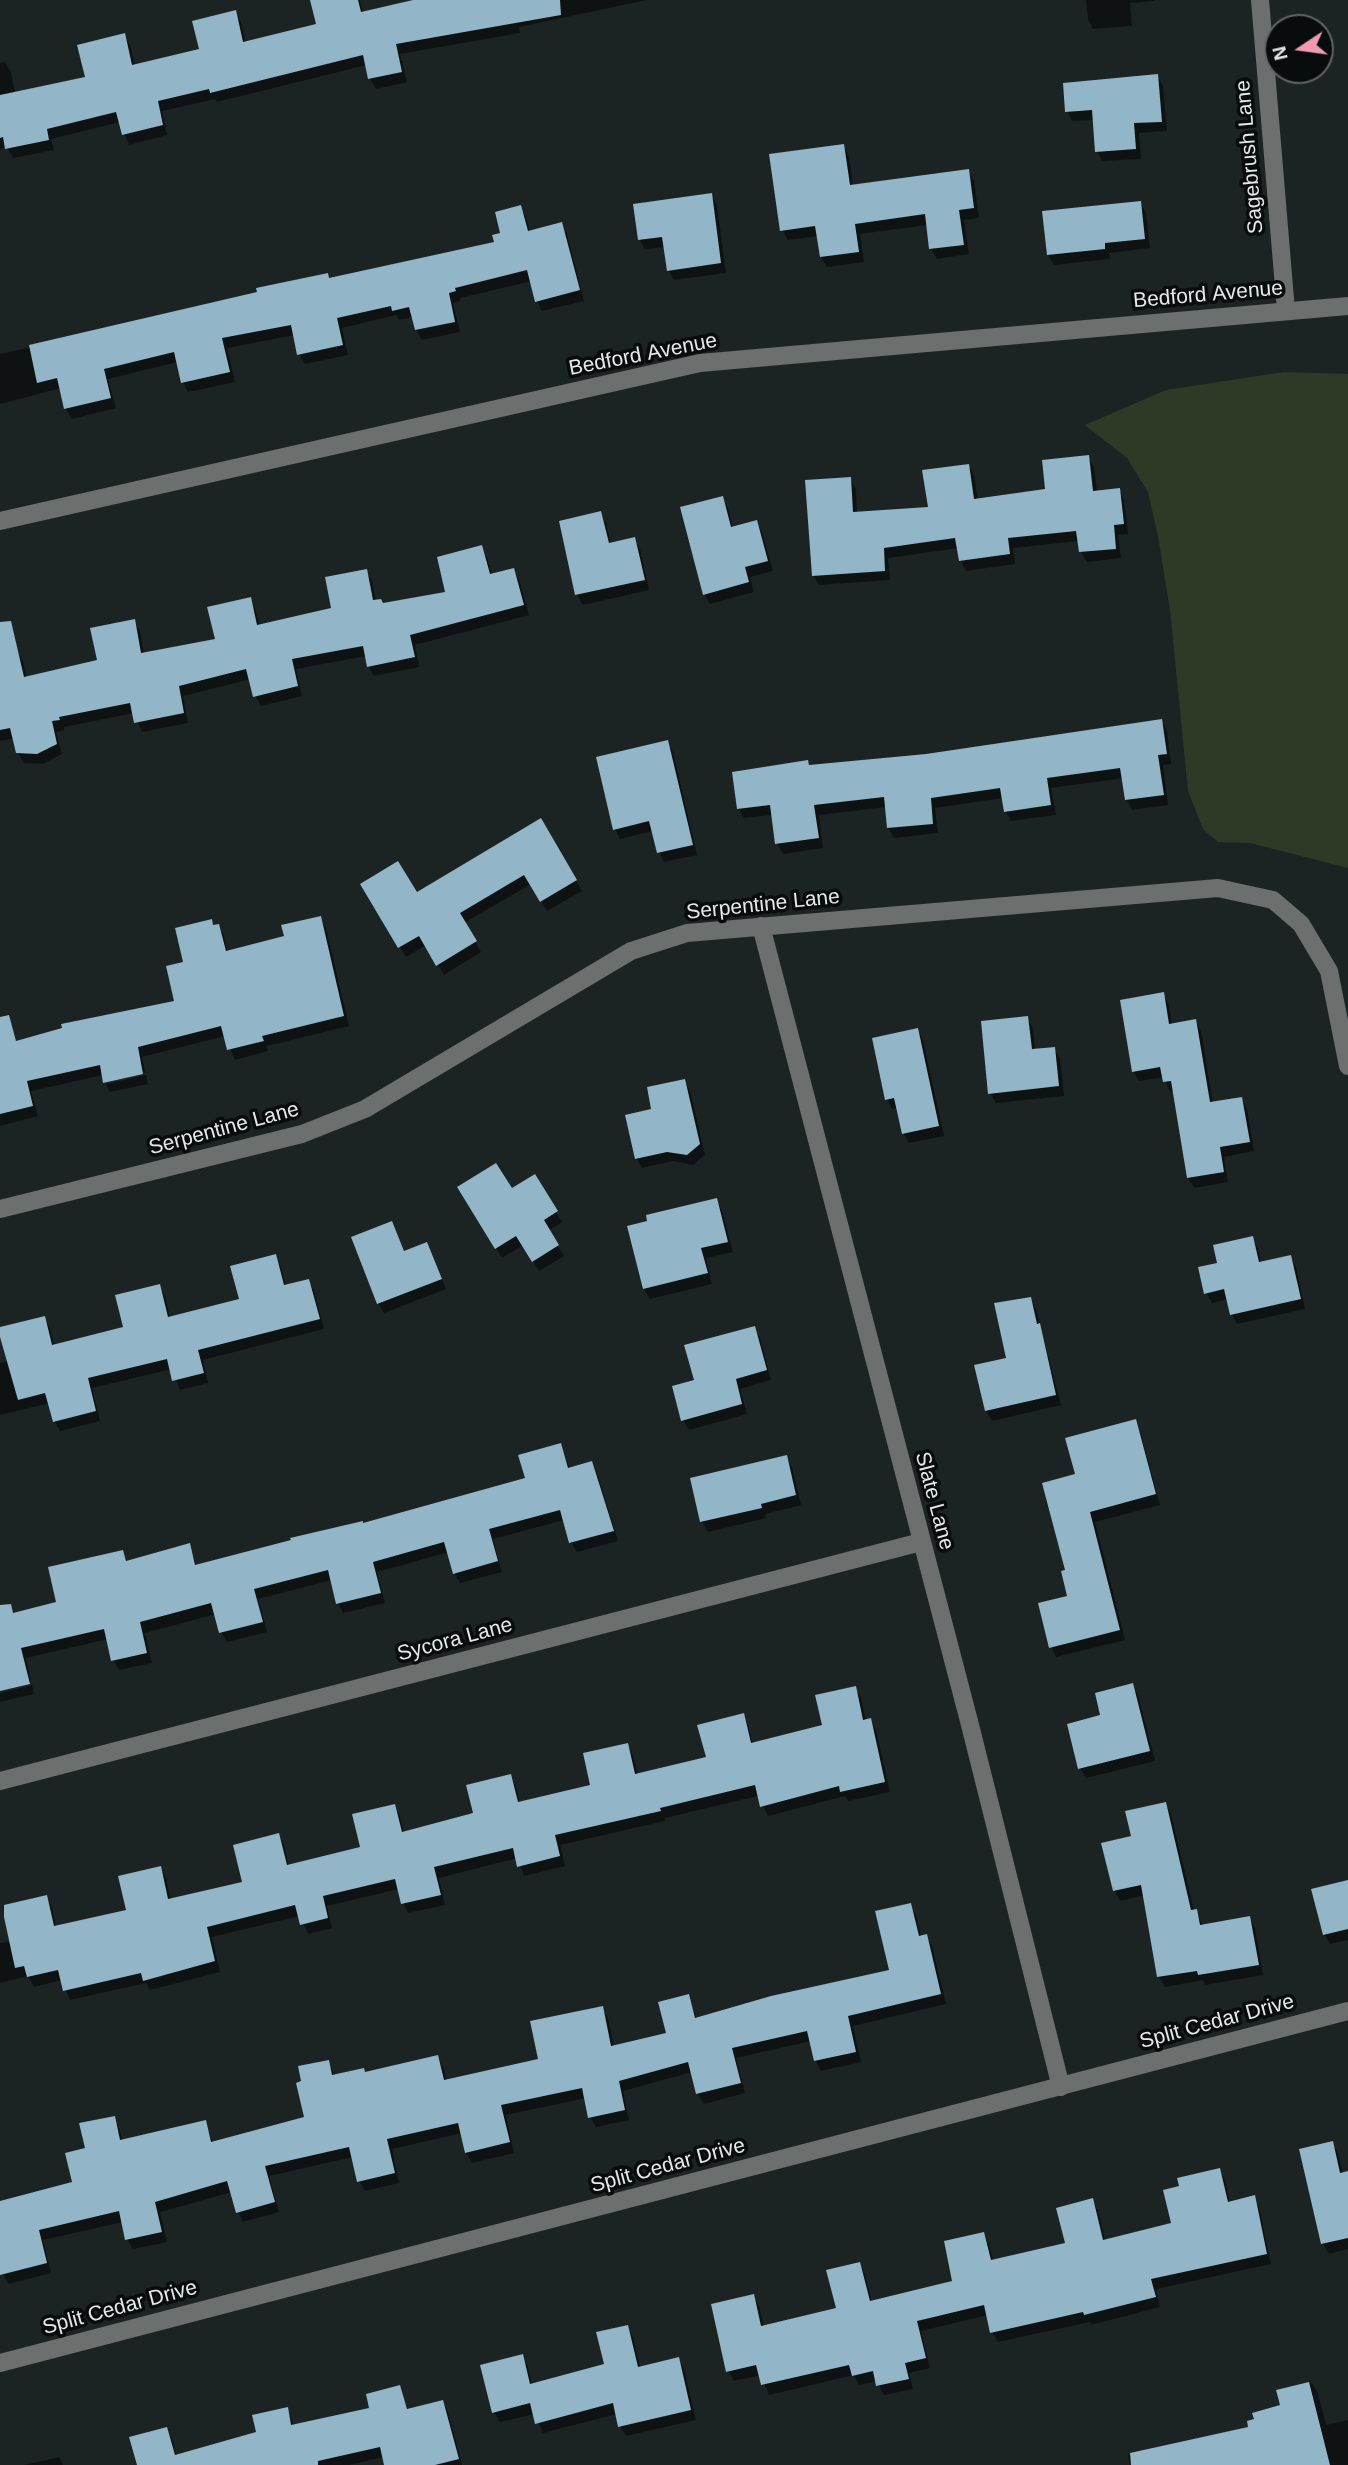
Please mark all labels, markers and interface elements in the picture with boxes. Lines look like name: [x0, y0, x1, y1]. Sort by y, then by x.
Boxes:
north arrow: [1264, 14, 1334, 84]
text: N: [1268, 44, 1292, 62]
street label: Sagebrush Lane: [1231, 79, 1269, 235]
street label: Bedford Avenue: [1132, 276, 1284, 314]
street label: Bedford Avenue: [567, 328, 719, 382]
street label: Serpentine Lane: [685, 884, 841, 926]
street label: Serpentine Lane: [146, 1097, 302, 1161]
street label: Slate Lane: [909, 1449, 959, 1553]
street label: Sycora Lane: [395, 1613, 515, 1667]
street label: Split Cedar Drive: [1137, 1989, 1297, 2055]
street label: Split Cedar Drive: [588, 2133, 748, 2199]
street label: Split Cedar Drive: [40, 2275, 200, 2341]

